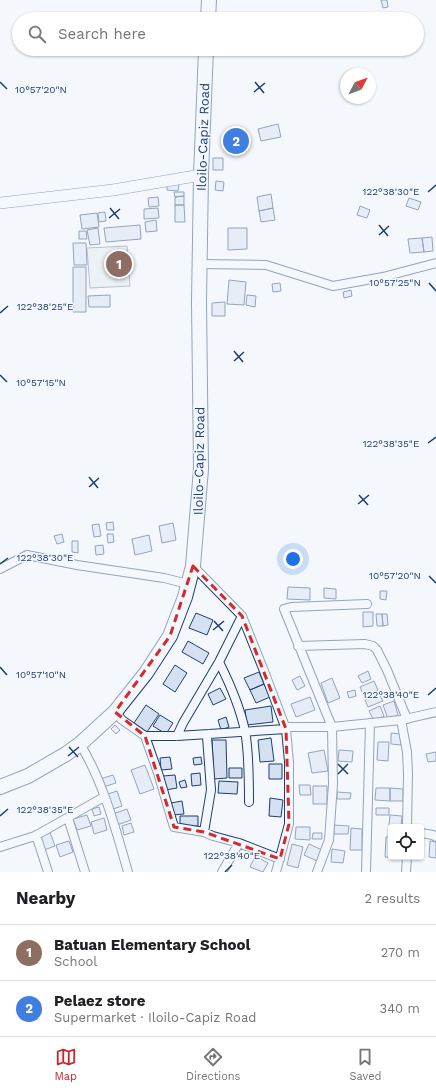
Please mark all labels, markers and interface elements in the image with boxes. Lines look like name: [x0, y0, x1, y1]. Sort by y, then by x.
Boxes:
search box: [12, 12, 424, 56]
icon: search: [26, 23, 48, 45]
text: Search here: [58, 25, 146, 43]
north arrow: [340, 68, 376, 104]
street label: Iloilo-Capiz Road: [194, 83, 212, 191]
text: 10°57'20"N: [15, 84, 67, 95]
pin: 2: [223, 126, 249, 156]
text: 122°38'30"E: [363, 186, 419, 197]
pin: 1: [106, 249, 132, 279]
text: 10°57'25"N: [369, 277, 421, 288]
text: 122°38'25"E: [17, 301, 73, 312]
text: 10°57'15"N: [16, 377, 66, 388]
street label: Iloilo-Capiz Road: [191, 407, 207, 515]
text: 122°38'35"E: [363, 438, 419, 449]
your location: [283, 549, 303, 569]
text: 122°38'30"E: [17, 552, 73, 563]
text: 10°57'20"N: [369, 570, 421, 581]
text: 10°57'10"N: [16, 669, 66, 680]
text: 122°38'40"E: [363, 689, 419, 700]
text: 122°38'35"E: [17, 804, 73, 815]
map controls: [388, 824, 424, 860]
button: locate: [388, 824, 424, 860]
text: 122°38'40"E: [204, 850, 260, 861]
text: Nearby: [16, 888, 75, 908]
text: 2 results: [365, 891, 420, 906]
text: Batuan Elementary School: [54, 936, 250, 954]
text: 1: [26, 945, 32, 960]
text: 270 m: [381, 945, 420, 960]
text: School: [54, 954, 97, 969]
text: Pelaez store: [54, 992, 145, 1010]
text: 2: [25, 1001, 33, 1016]
text: 340 m: [380, 1001, 420, 1016]
text: Supermarket · Iloilo-Capiz Road: [54, 1010, 256, 1025]
tab: Map: [55, 1046, 77, 1083]
tab: Directions: [186, 1046, 240, 1083]
tab: Saved: [349, 1046, 381, 1083]

